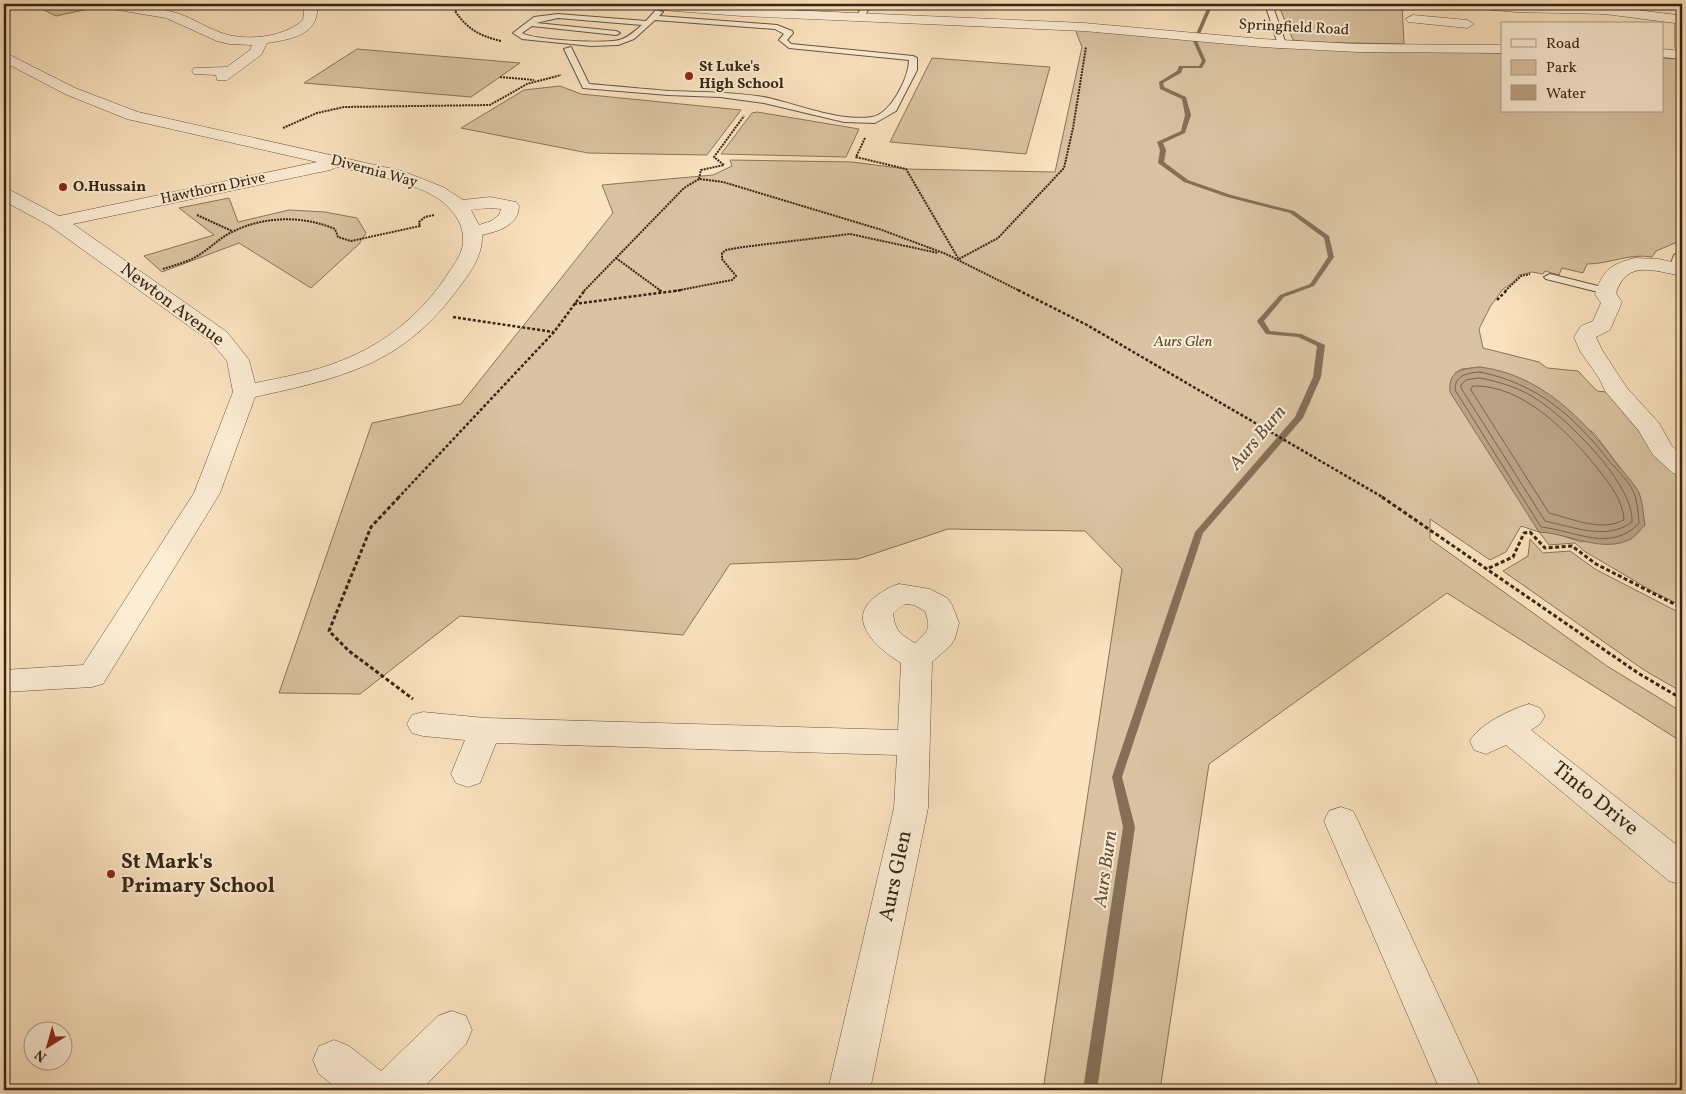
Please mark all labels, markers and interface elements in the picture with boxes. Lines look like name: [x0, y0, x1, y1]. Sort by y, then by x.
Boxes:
street label: Springfield Road: [1238, 15, 1350, 41]
legend: [1501, 22, 1664, 112]
text: Road: [1546, 34, 1580, 55]
place label: St Luke's High School: [699, 57, 784, 95]
text: Park: [1546, 58, 1577, 79]
marker: St Luke's High School: [683, 70, 695, 82]
text: Water: [1546, 84, 1586, 105]
street label: Divernia Way: [328, 150, 420, 194]
street label: Hawthorn Drive: [158, 168, 268, 210]
place label: O.Hussain: [73, 177, 146, 198]
marker: O.Hussain: [57, 181, 69, 193]
street label: Newton Avenue: [115, 258, 229, 352]
park label: Aurs Glen: [1153, 332, 1212, 353]
water label: Aurs Burn: [1223, 400, 1293, 477]
street label: Tinto Drive: [1545, 755, 1645, 843]
street label: Aurs Glen: [872, 828, 920, 924]
water label: Aurs Burn: [1088, 829, 1124, 910]
place label: St Mark's Primary School: [121, 848, 275, 901]
marker: St Mark's Primary School: [105, 868, 117, 880]
north arrow: [22, 1022, 72, 1072]
text: N: [31, 1045, 51, 1066]

